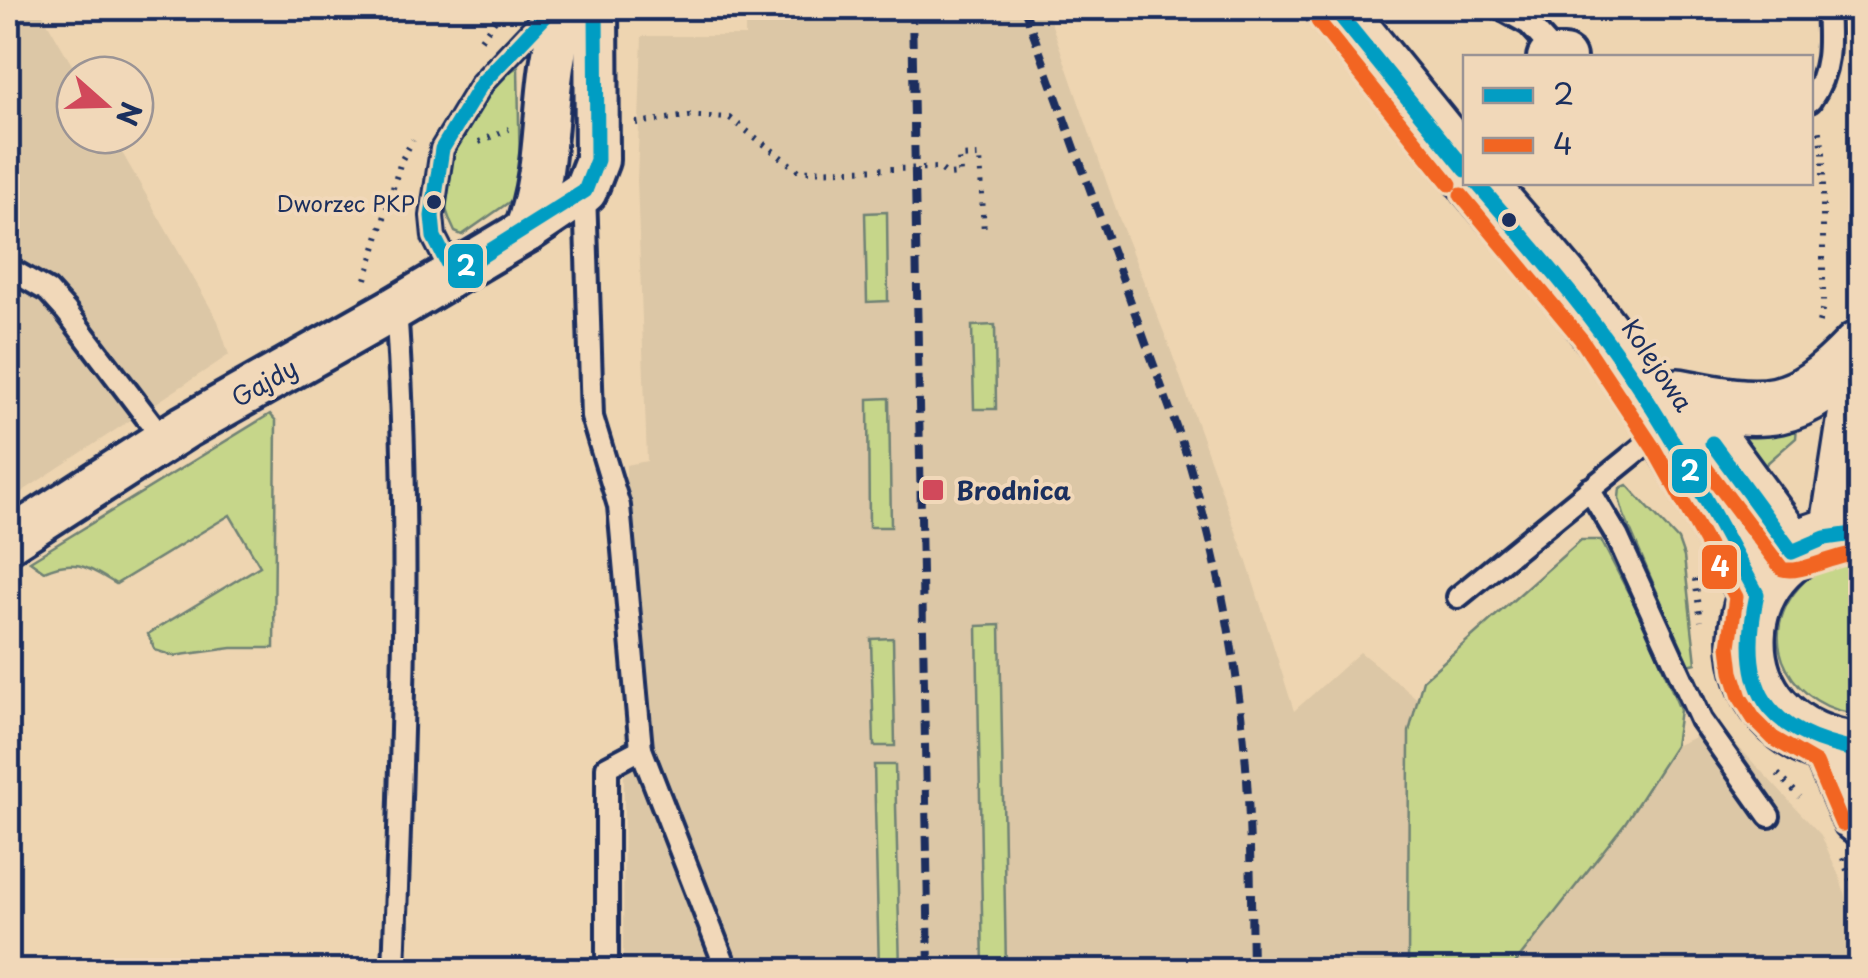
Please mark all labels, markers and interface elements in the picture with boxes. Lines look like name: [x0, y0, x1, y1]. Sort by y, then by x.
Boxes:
north arrow: [55, 55, 155, 155]
legend: [1463, 55, 1813, 185]
text: 2: [1553, 70, 1574, 115]
text: N: [106, 96, 154, 132]
text: 4: [1553, 120, 1573, 165]
place label: Dworzec PKP: [277, 186, 415, 219]
marker: Dworzec PKP: [424, 192, 444, 212]
unlabelled marker: [1499, 210, 1519, 230]
line badge: 2: [446, 242, 485, 290]
text: 2: [456, 243, 476, 286]
street label: Kolejowa: [1613, 311, 1703, 419]
street label: Gajdy: [224, 348, 304, 416]
line badge: 2: [1670, 447, 1709, 495]
text: 2: [1680, 448, 1700, 491]
place label: Brodnica: [956, 471, 1071, 509]
marker: Brodnica: [920, 477, 946, 503]
line badge: 4: [1700, 543, 1739, 591]
text: 4: [1710, 544, 1730, 587]

